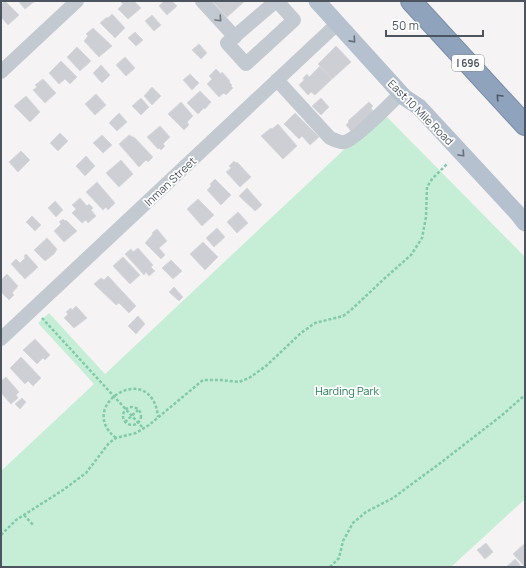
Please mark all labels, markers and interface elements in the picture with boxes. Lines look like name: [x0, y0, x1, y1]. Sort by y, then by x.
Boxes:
scale bar: [386, 12, 483, 38]
one-way arrow: [214, 14, 222, 22]
text: 50 m: [392, 17, 419, 34]
one-way arrow: [348, 35, 356, 43]
road number: I 696: [452, 55, 484, 71]
street label: East 10 Mile Road: [385, 76, 457, 148]
one-way arrow: [496, 94, 503, 101]
one-way arrow: [458, 149, 465, 156]
street label: Inman Street: [141, 153, 199, 209]
park label: Harding Park: [315, 383, 379, 398]

